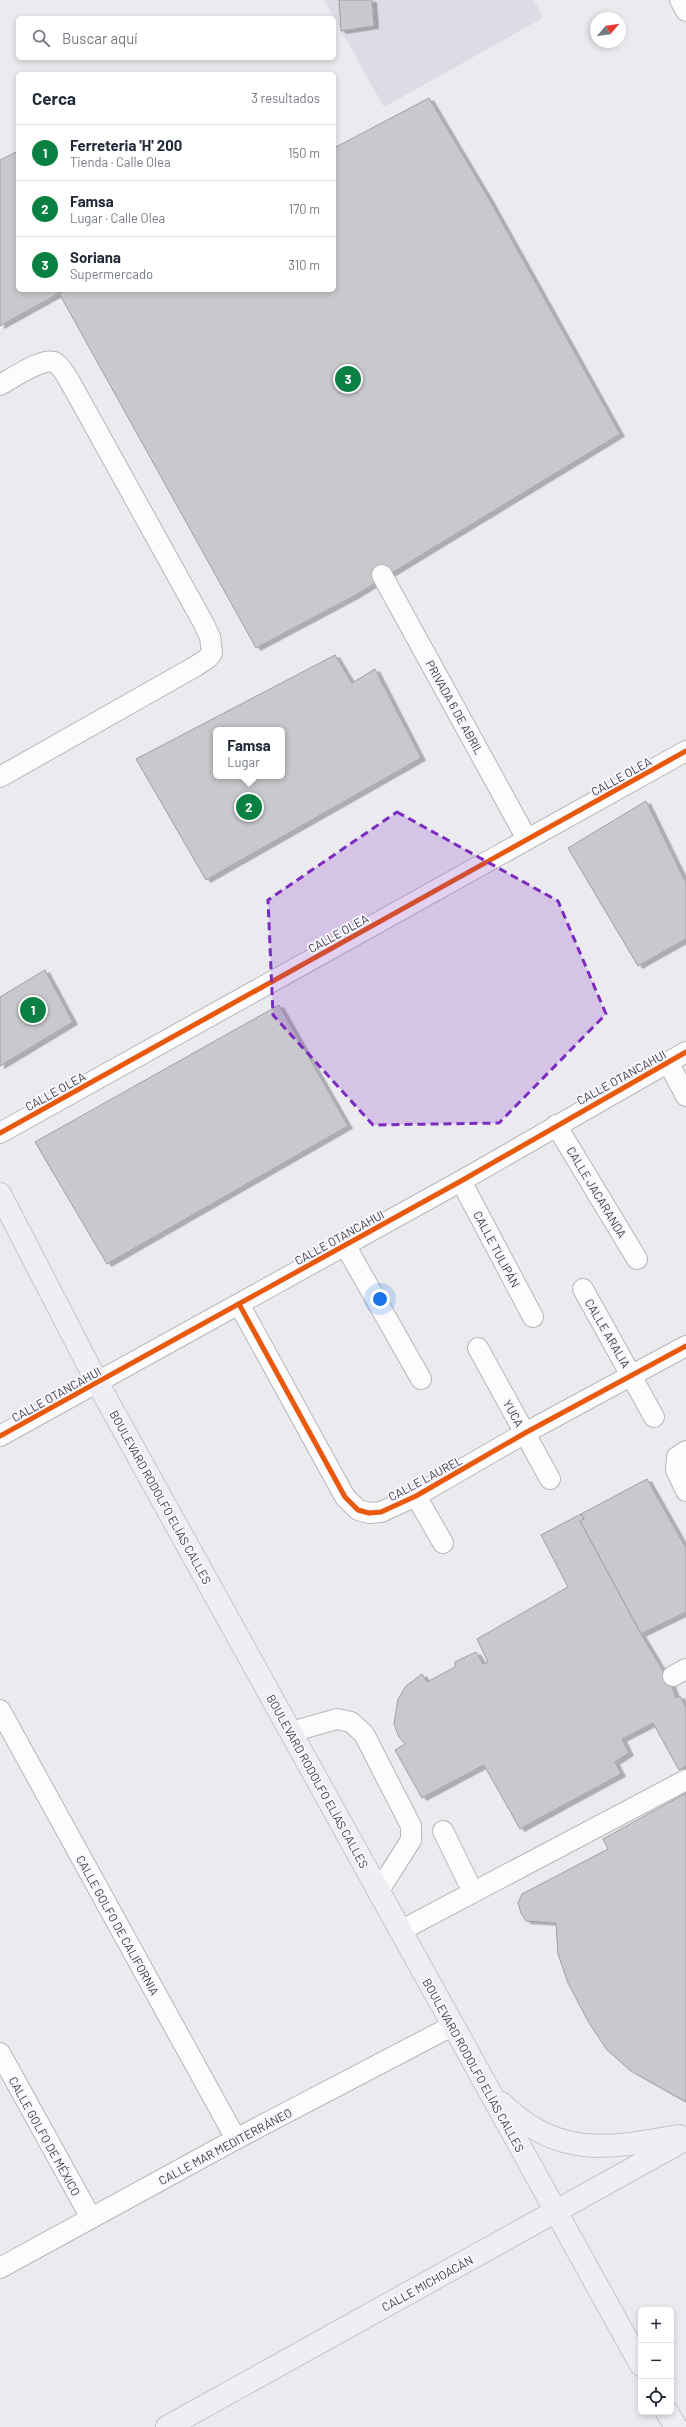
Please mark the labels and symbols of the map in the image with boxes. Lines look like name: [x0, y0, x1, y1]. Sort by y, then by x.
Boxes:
north arrow: [590, 12, 626, 48]
pin: 3: [335, 364, 361, 394]
street label: PRIVADA 6 DE ABRIL: [423, 658, 487, 757]
street label: CALLE OLEA: [588, 754, 654, 798]
pin: 2: [236, 792, 262, 822]
street label: CALLE OLEA: [305, 911, 371, 955]
pin: 1: [20, 995, 46, 1025]
street label: CALLE OTANCAHUI: [574, 1047, 668, 1107]
street label: CALLE OLEA: [22, 1069, 88, 1113]
street label: CALLE JACARANDA: [564, 1144, 630, 1240]
street label: CALLE OTANCAHUI: [292, 1207, 386, 1267]
street label: CALLE TULIPÁN: [471, 1208, 523, 1290]
your location: [370, 1289, 390, 1309]
street label: CALLE ARALIA: [583, 1296, 633, 1370]
street label: CALLE OTANCAHUI: [9, 1364, 103, 1424]
street label: YUCA: [501, 1397, 527, 1429]
street label: BOULEVARD RODOLFO ELÍAS CALLES: [107, 1408, 215, 1586]
street label: CALLE LAUREL: [386, 1453, 464, 1503]
street label: BOULEVARD RODOLFO ELÍAS CALLES: [264, 1692, 372, 1870]
street label: CALLE GOLFO DE CALIFORNIA: [74, 1853, 162, 1997]
street label: BOULEVARD RODOLFO ELÍAS CALLES: [420, 1976, 528, 2154]
street label: CALLE GOLFO DE MÉXICO: [6, 2074, 84, 2198]
street label: CALLE MAR MEDITERRÁNEO: [156, 2105, 294, 2187]
street label: CALLE MICHOACÁN: [379, 2252, 475, 2314]

